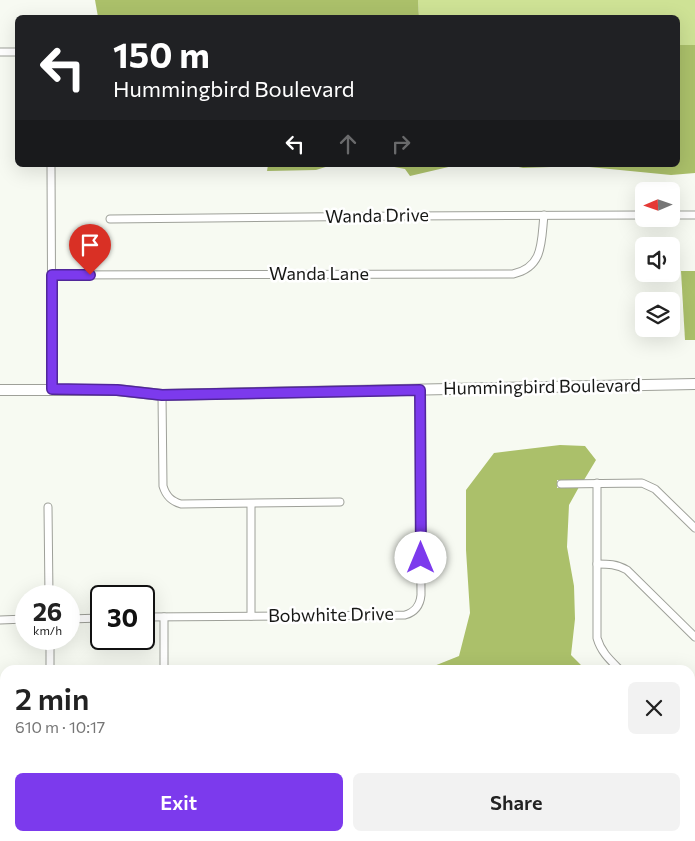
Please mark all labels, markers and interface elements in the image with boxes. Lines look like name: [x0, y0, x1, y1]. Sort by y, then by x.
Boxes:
text: 150 m: [113, 32, 210, 75]
icon: left: [30, 35, 95, 100]
text: Hummingbird Boulevard: [113, 75, 355, 102]
icon: left: [281, 130, 309, 158]
icon: ahead: [334, 130, 362, 158]
icon: right: [387, 130, 415, 158]
north arrow: [635, 182, 680, 228]
map controls: [635, 182, 680, 337]
street label: Wanda Drive: [325, 203, 429, 227]
pin: [69, 224, 111, 275]
icon: arrive: [76, 231, 104, 259]
button: sound: [635, 237, 680, 282]
street label: Wanda Lane: [269, 262, 369, 284]
button: layers: [635, 292, 680, 337]
street label: Hummingbird Boulevard: [443, 373, 641, 399]
position arrow: [394, 531, 446, 583]
speed limit sign: 30: [90, 585, 155, 650]
text: 26: [33, 596, 62, 626]
street label: Bobwhite Drive: [268, 602, 394, 626]
text: km/h: [33, 623, 62, 637]
text: 2 min: [15, 679, 89, 716]
button: close: [628, 682, 680, 734]
text: 610 m · 10:17: [15, 717, 105, 736]
button: Exit: [15, 773, 343, 831]
button: Share: [353, 773, 680, 831]

